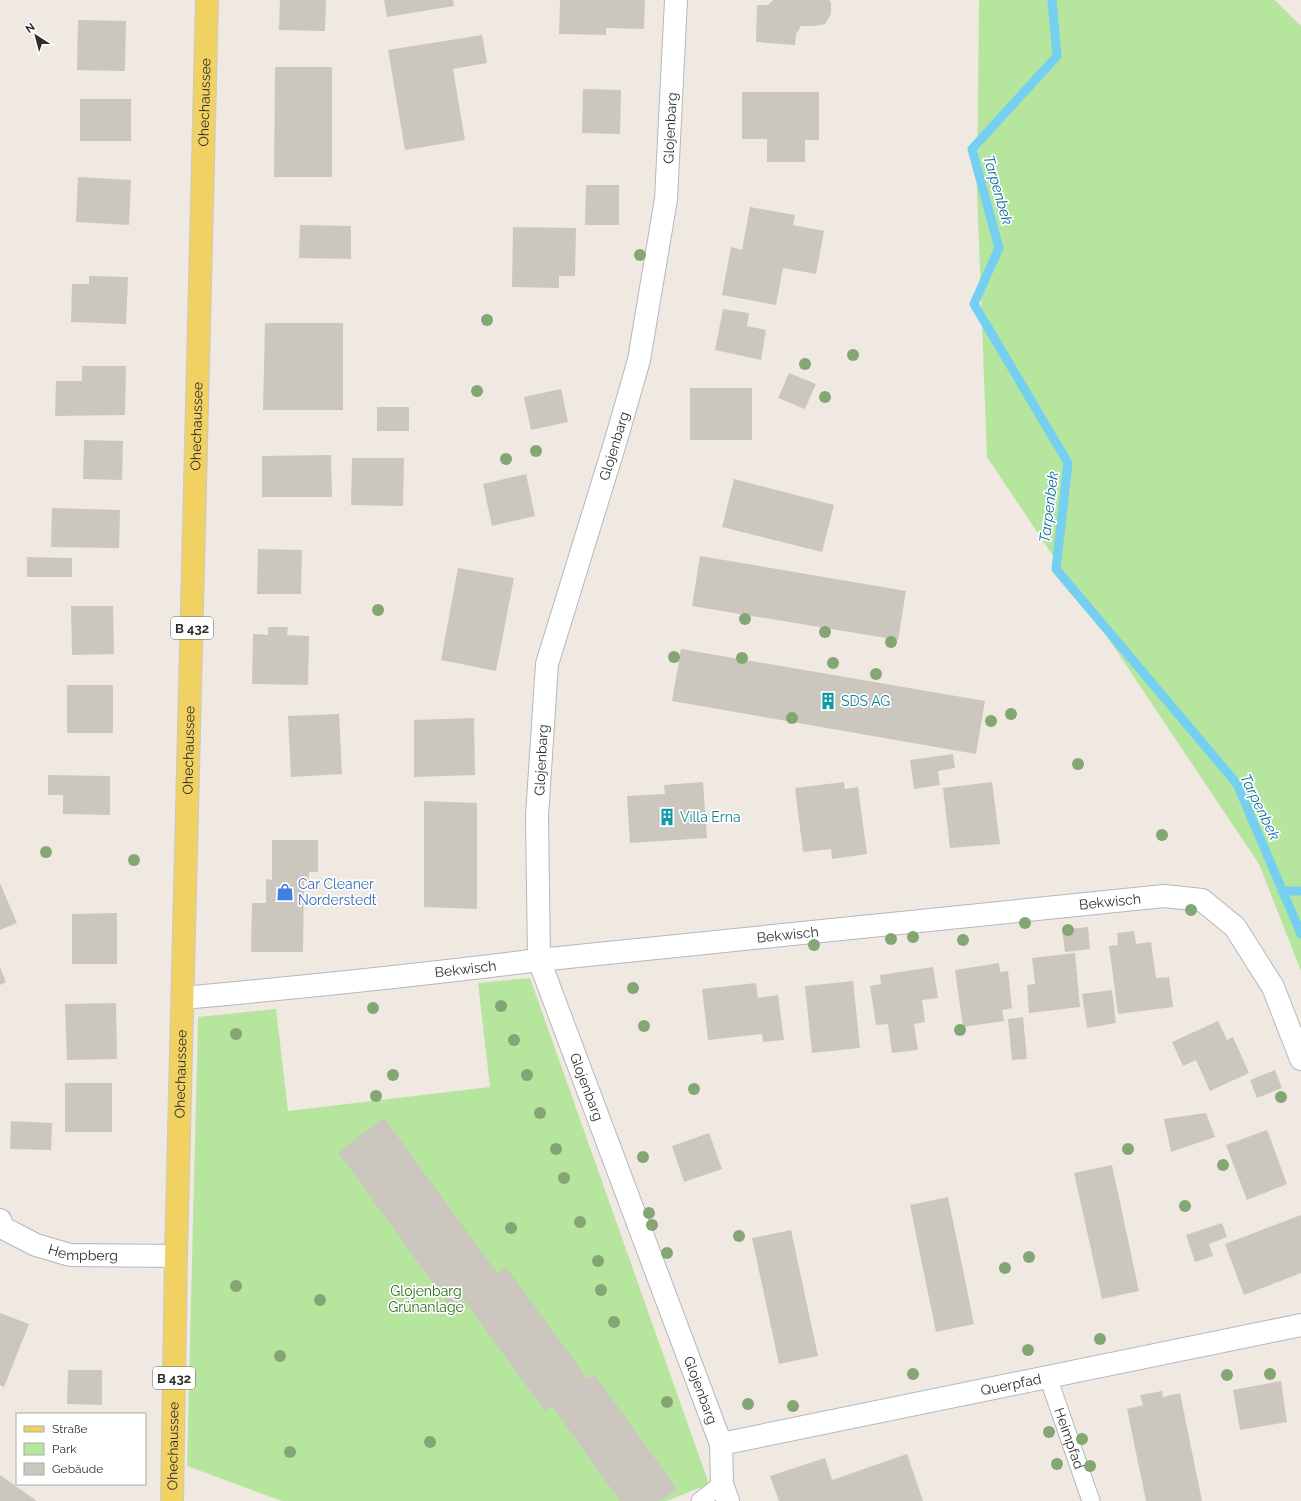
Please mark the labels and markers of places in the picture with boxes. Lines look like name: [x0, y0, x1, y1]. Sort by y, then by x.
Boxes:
building icon: SDS AG: [818, 691, 838, 711]
place label: SDS AG: [841, 693, 890, 709]
building icon: Villa Erna: [657, 807, 677, 827]
place label: Villa Erna: [680, 809, 741, 825]
place label: Car Cleaner Norderstedt: [298, 876, 377, 908]
shop icon: Car Cleaner Norderstedt: [275, 882, 295, 902]

